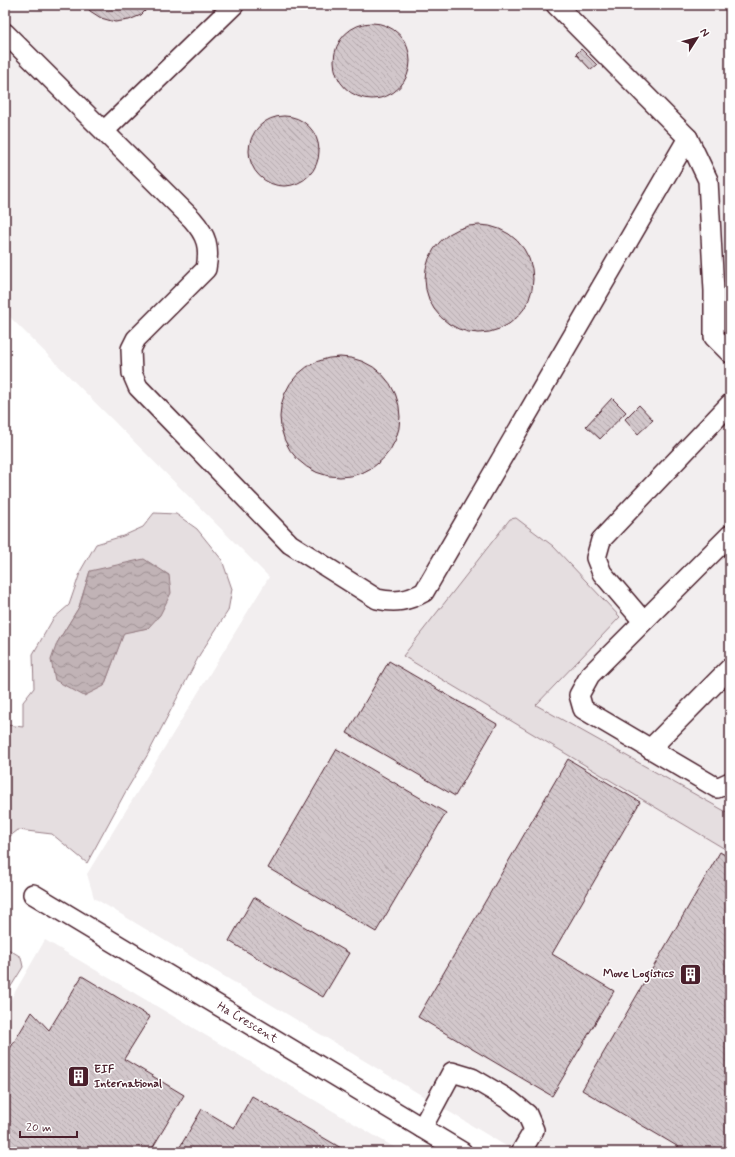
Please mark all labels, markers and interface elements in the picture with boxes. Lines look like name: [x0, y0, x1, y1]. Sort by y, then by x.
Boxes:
north arrow: [677, 18, 717, 58]
text: N: [696, 26, 712, 40]
building icon: Move Logistics: [677, 961, 703, 987]
place label: Move Logistics: [603, 966, 675, 983]
street label: Ha Crescent: [214, 998, 280, 1047]
place label: EIF International: [94, 1062, 162, 1092]
building icon: EIF International: [66, 1064, 92, 1090]
scale bar: [20, 1113, 77, 1139]
text: 20 m: [26, 1120, 52, 1136]

